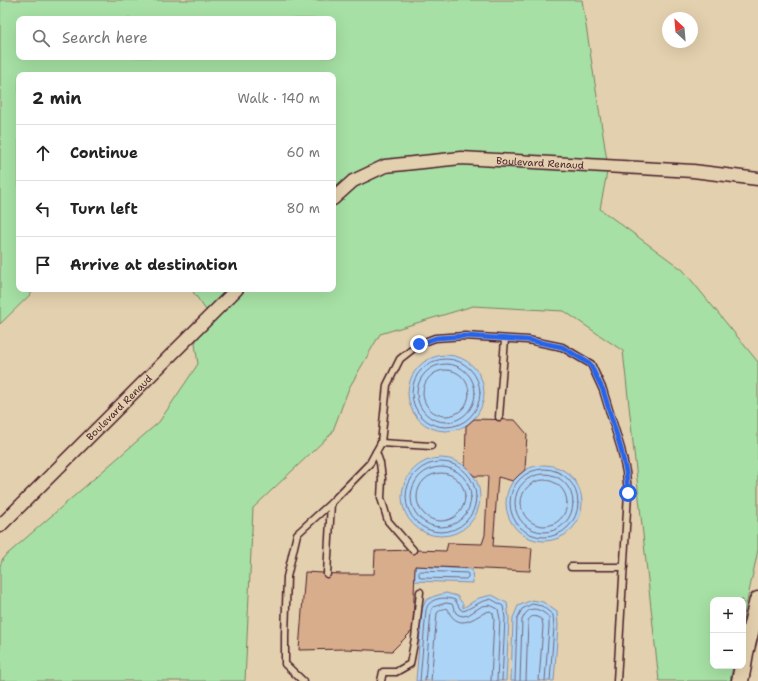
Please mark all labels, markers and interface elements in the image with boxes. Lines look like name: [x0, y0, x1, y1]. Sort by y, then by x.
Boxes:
north arrow: [662, 12, 698, 48]
search box: [16, 16, 336, 60]
icon: search: [30, 27, 52, 49]
text: Search here: [62, 28, 148, 48]
text: 2 min: [32, 87, 82, 109]
text: Walk · 140 m: [237, 90, 320, 107]
icon: ahead: [32, 142, 54, 164]
text: Continue: [70, 143, 138, 163]
text: 60 m: [287, 144, 320, 161]
street label: Boulevard Renaud: [496, 153, 585, 171]
icon: left: [32, 198, 54, 220]
text: Turn left: [70, 199, 138, 219]
text: 80 m: [286, 200, 320, 217]
icon: arrive: [32, 254, 54, 276]
text: Arrive at destination: [70, 255, 238, 275]
route end: [410, 335, 428, 353]
street label: Boulevard Renaud: [83, 371, 155, 443]
route start: [619, 484, 637, 502]
map controls: [710, 597, 746, 669]
button: +: [710, 597, 746, 633]
button: −: [710, 633, 746, 669]

